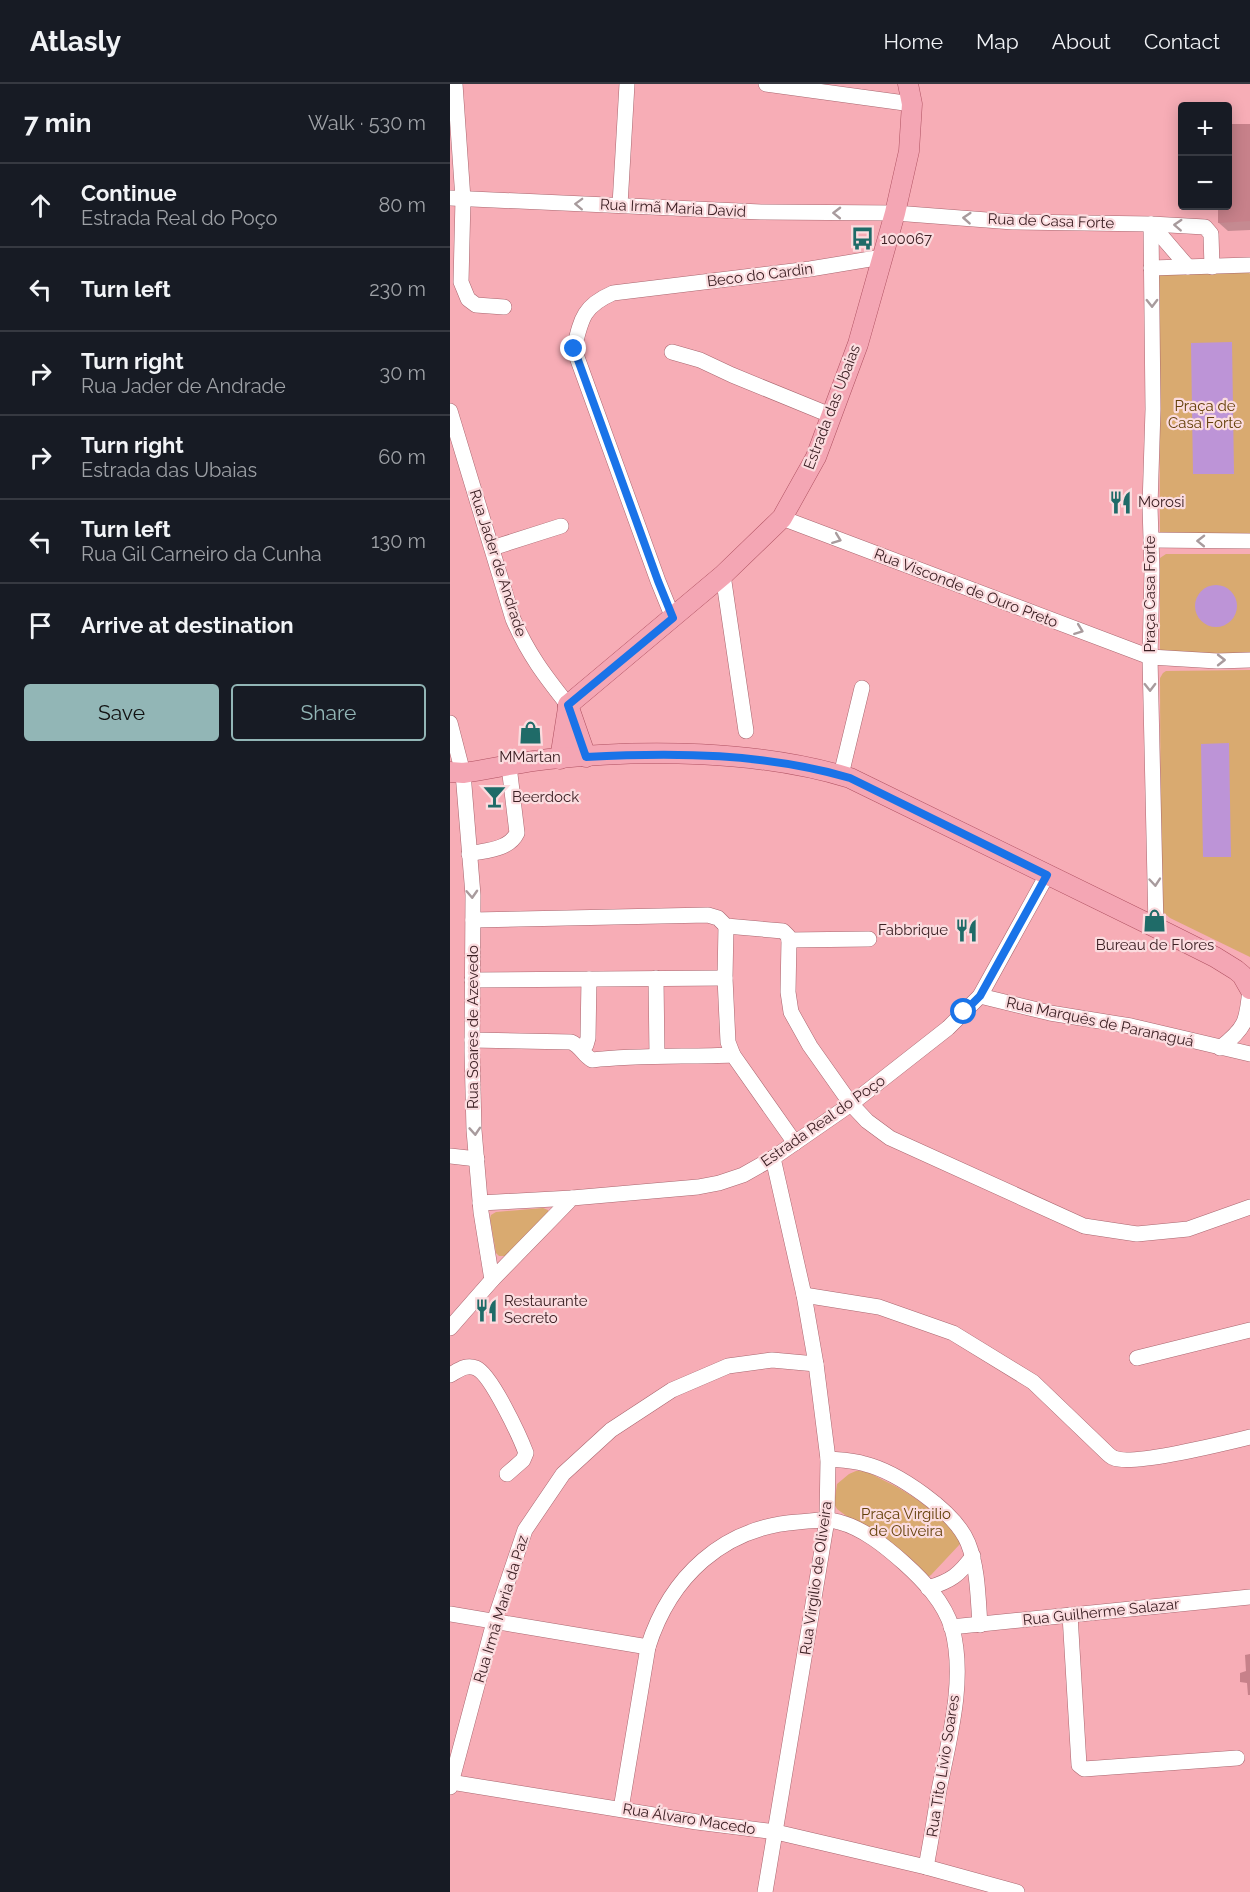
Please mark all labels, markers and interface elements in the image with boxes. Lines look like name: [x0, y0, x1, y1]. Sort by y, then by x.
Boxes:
text: Atlasly: [30, 25, 121, 58]
text: Home: [884, 29, 943, 54]
text: Map: [976, 29, 1019, 54]
text: About: [1052, 29, 1111, 54]
text: Contact: [1144, 29, 1220, 54]
map controls: [1178, 102, 1232, 210]
button: +: [1178, 102, 1232, 156]
text: 7 min: [24, 108, 91, 138]
text: Walk · 530 m: [308, 111, 426, 135]
button: −: [1178, 156, 1232, 210]
text: Continue: [81, 180, 177, 206]
icon: ahead: [24, 189, 57, 222]
text: 80 m: [378, 193, 426, 217]
street label: Rua Irmã Maria David: [599, 195, 747, 221]
one-way arrow: [574, 197, 583, 210]
text: Estrada Real do Poço: [81, 206, 278, 230]
one-way arrow: [832, 206, 841, 219]
street label: Rua de Casa Forte: [987, 210, 1115, 232]
one-way arrow: [962, 212, 971, 225]
one-way arrow: [1174, 219, 1183, 232]
bus stop icon: 100067: [850, 226, 876, 252]
place label: 100067: [881, 230, 932, 248]
street label: Beco do Cardin: [706, 260, 814, 290]
icon: left: [24, 273, 57, 306]
text: Turn left: [81, 276, 171, 302]
text: 230 m: [369, 277, 426, 301]
one-way arrow: [1146, 299, 1158, 308]
route end: [560, 335, 586, 361]
street label: Estrada das Ubaias: [800, 342, 864, 472]
text: Turn right: [81, 348, 184, 374]
icon: right: [24, 357, 57, 390]
text: 30 m: [380, 361, 426, 385]
text: Rua Jader de Andrade: [81, 374, 286, 398]
park label: Praça de Casa Forte: [1168, 397, 1242, 432]
text: Turn right: [81, 432, 184, 458]
icon: right: [24, 441, 57, 474]
text: 60 m: [378, 445, 426, 469]
text: Estrada das Ubaias: [81, 458, 257, 482]
street label: Rua Jader de Andrade: [466, 487, 530, 639]
restaurant icon: Morosi: [1107, 489, 1133, 515]
place label: Morosi: [1138, 493, 1184, 511]
text: Turn left: [81, 516, 171, 542]
icon: left: [24, 525, 57, 558]
text: 130 m: [371, 529, 426, 553]
one-way arrow: [831, 532, 842, 544]
street label: Praça Casa Forte: [1141, 535, 1159, 652]
one-way arrow: [1196, 535, 1205, 547]
text: Rua Gil Carneiro da Cunha: [81, 542, 322, 566]
street label: Rua Visconde de Ouro Preto: [872, 545, 1060, 631]
icon: arrive: [24, 609, 57, 642]
text: Arrive at destination: [81, 612, 294, 638]
one-way arrow: [1072, 623, 1083, 635]
one-way arrow: [1216, 654, 1225, 666]
one-way arrow: [1144, 683, 1156, 692]
button: Save: [24, 684, 219, 741]
button: Share: [231, 684, 426, 741]
shop icon: MMartan: [517, 720, 543, 746]
place label: MMartan: [499, 748, 561, 766]
bar icon: Beerdock: [481, 784, 507, 810]
place label: Beerdock: [512, 788, 579, 806]
one-way arrow: [1148, 877, 1161, 887]
one-way arrow: [466, 890, 479, 899]
shop icon: Bureau de Flores: [1142, 908, 1168, 934]
restaurant icon: Fabbrique: [953, 917, 979, 943]
place label: Fabbrique: [878, 921, 948, 939]
place label: Bureau de Flores: [1096, 936, 1214, 954]
street label: Rua Soares de Azevedo: [464, 945, 482, 1109]
street label: Rua Marquês de Paranaguá: [1005, 993, 1195, 1051]
route start: [950, 998, 976, 1024]
street label: Estrada Real do Poço: [757, 1071, 889, 1171]
one-way arrow: [468, 1127, 481, 1136]
place label: Restaurante Secreto: [504, 1292, 588, 1327]
restaurant icon: Restaurante Secreto: [473, 1297, 499, 1323]
street label: Rua Virgílio de Oliveira: [796, 1500, 836, 1656]
park label: Praça Virgilio de Oliveira: [861, 1505, 951, 1540]
street label: Rua Irmã Maria da Paz: [470, 1533, 532, 1685]
street label: Rua Guilherme Salazar: [1022, 1595, 1181, 1629]
street label: Rua Tito Lívio Soares: [923, 1694, 963, 1838]
street label: Rua Álvaro Macedo: [621, 1800, 757, 1838]

